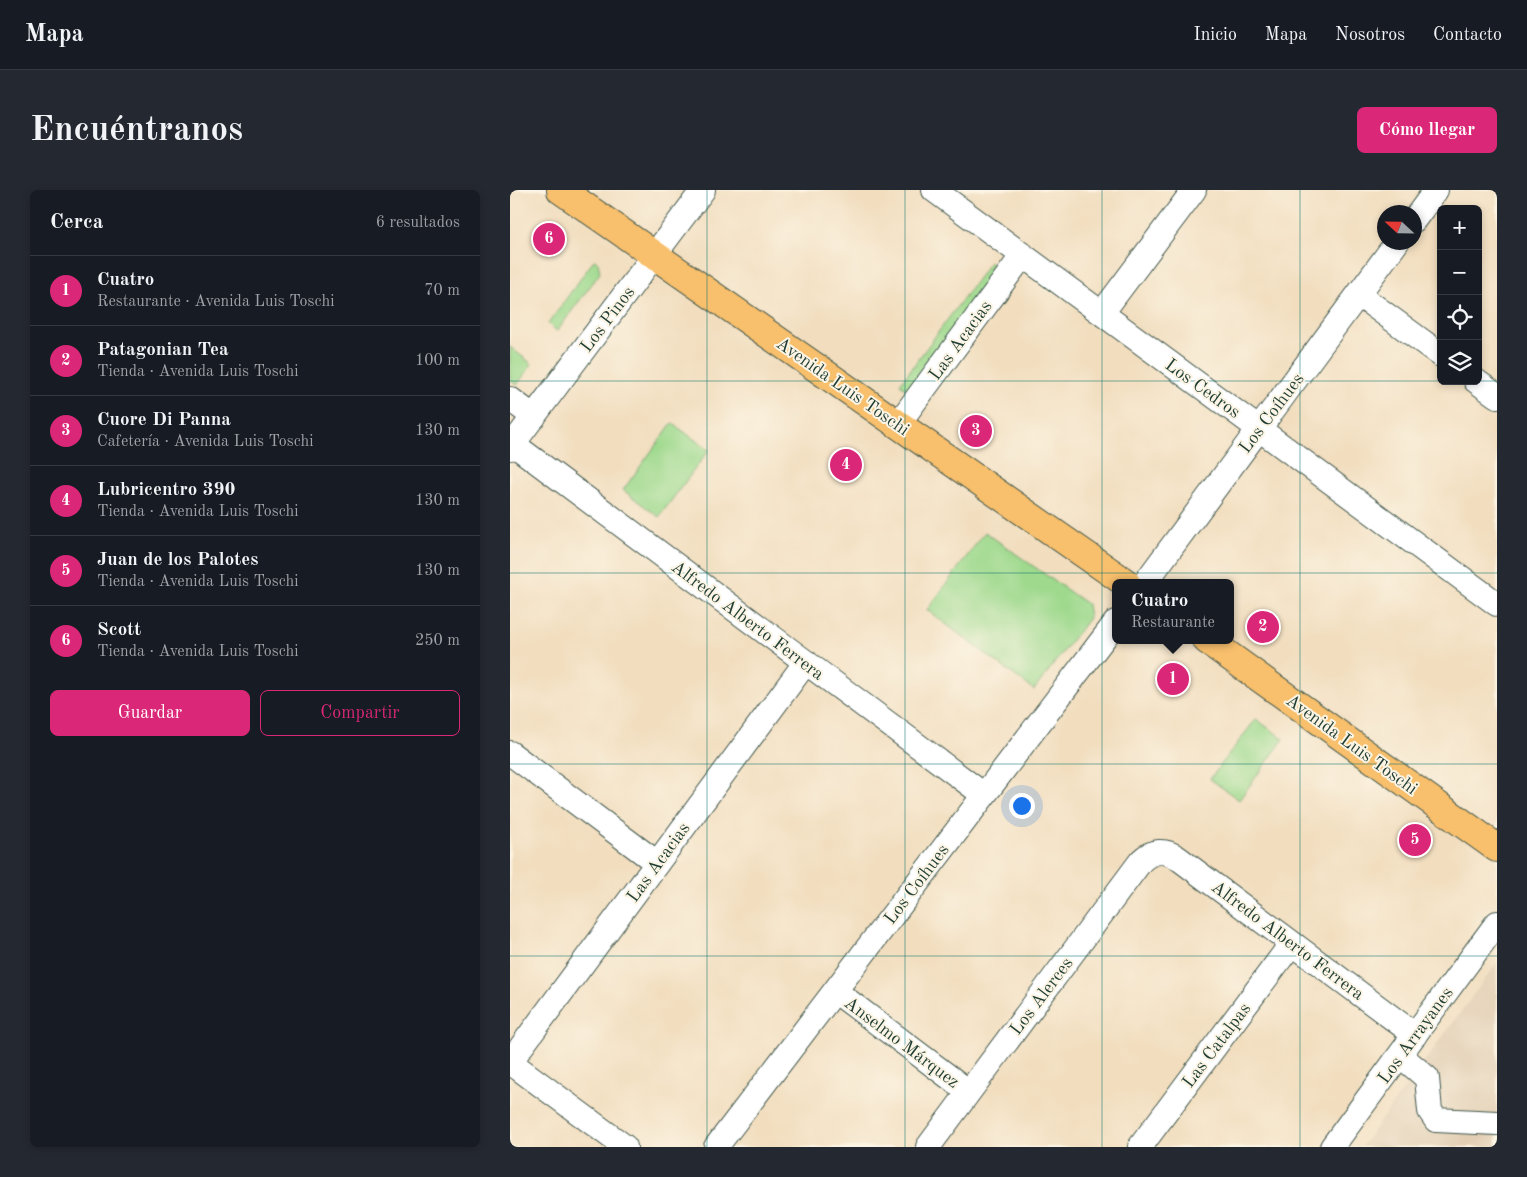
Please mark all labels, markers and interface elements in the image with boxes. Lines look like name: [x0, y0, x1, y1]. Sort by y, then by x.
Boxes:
text: Mapa: [25, 23, 84, 47]
text: Inicio: [1194, 26, 1237, 44]
text: Mapa: [1265, 26, 1307, 44]
text: Nosotros: [1335, 26, 1405, 44]
text: Contacto: [1433, 26, 1502, 44]
button: Cómo llegar: [1357, 107, 1497, 153]
text: Encuéntranos: [30, 113, 243, 148]
north arrow: [1377, 205, 1422, 250]
map controls: [1437, 205, 1482, 385]
button: +: [1437, 205, 1482, 250]
text: Cerca: [50, 212, 103, 233]
text: 6 resultados: [376, 215, 460, 231]
pin: 6: [533, 220, 565, 258]
button: −: [1437, 250, 1482, 295]
text: Cuatro: [97, 271, 154, 290]
text: 1: [61, 283, 71, 299]
text: 70 m: [424, 283, 460, 299]
street label: Los Pinos: [577, 283, 638, 356]
text: Restaurante · Avenida Luis Toschi: [97, 294, 335, 310]
button: locate: [1437, 295, 1482, 340]
street label: Las Acacias: [926, 297, 996, 384]
street label: Avenida Luis Toschi: [773, 334, 912, 440]
button: layers: [1437, 340, 1482, 385]
text: Patagonian Tea: [97, 341, 229, 360]
text: 2: [61, 353, 71, 369]
text: 100 m: [415, 353, 460, 369]
street label: Los Cedros: [1162, 356, 1243, 422]
text: Tienda · Avenida Luis Toschi: [97, 364, 299, 380]
street label: Los Coíhues: [1236, 370, 1308, 457]
text: Cuore Di Panna: [97, 411, 231, 430]
pin: 3: [960, 412, 992, 450]
text: 3: [61, 423, 71, 439]
text: 130 m: [415, 423, 460, 439]
text: Cafetería · Avenida Luis Toschi: [97, 434, 314, 450]
pin: 4: [830, 446, 862, 484]
text: Lubricentro 390: [97, 481, 236, 500]
text: 4: [61, 493, 71, 509]
text: 130 m: [415, 493, 460, 509]
text: Tienda · Avenida Luis Toschi: [97, 504, 299, 520]
text: Juan de los Palotes: [97, 551, 258, 570]
street label: Alfredo Alberto Ferrera: [668, 558, 827, 684]
text: 5: [61, 563, 71, 579]
text: 130 m: [415, 563, 460, 579]
text: Tienda · Avenida Luis Toschi: [97, 574, 299, 590]
popup: [1112, 579, 1234, 644]
text: Cuatro: [1131, 592, 1188, 611]
pin: 2: [1247, 608, 1279, 646]
text: Restaurante: [1131, 615, 1215, 631]
text: Scott: [97, 621, 141, 640]
text: 6: [61, 633, 71, 649]
text: 250 m: [415, 633, 460, 649]
text: Tienda · Avenida Luis Toschi: [97, 644, 299, 660]
pin: 1: [1157, 660, 1189, 698]
button: Guardar: [50, 690, 250, 736]
button: Compartir: [260, 690, 460, 736]
street label: Avenida Luis Toschi: [1282, 691, 1421, 799]
your location: [1009, 793, 1035, 819]
street label: Las Acacias: [624, 819, 694, 906]
pin: 5: [1399, 821, 1431, 859]
street label: Los Coíhues: [881, 841, 953, 928]
street label: Alfredo Alberto Ferrera: [1208, 878, 1367, 1004]
street label: Los Alerces: [1007, 954, 1077, 1039]
street label: Los Arrayanes: [1375, 984, 1457, 1087]
street label: Anselmo Márquez: [841, 994, 962, 1092]
street label: Las Catalpas: [1179, 1000, 1254, 1091]

